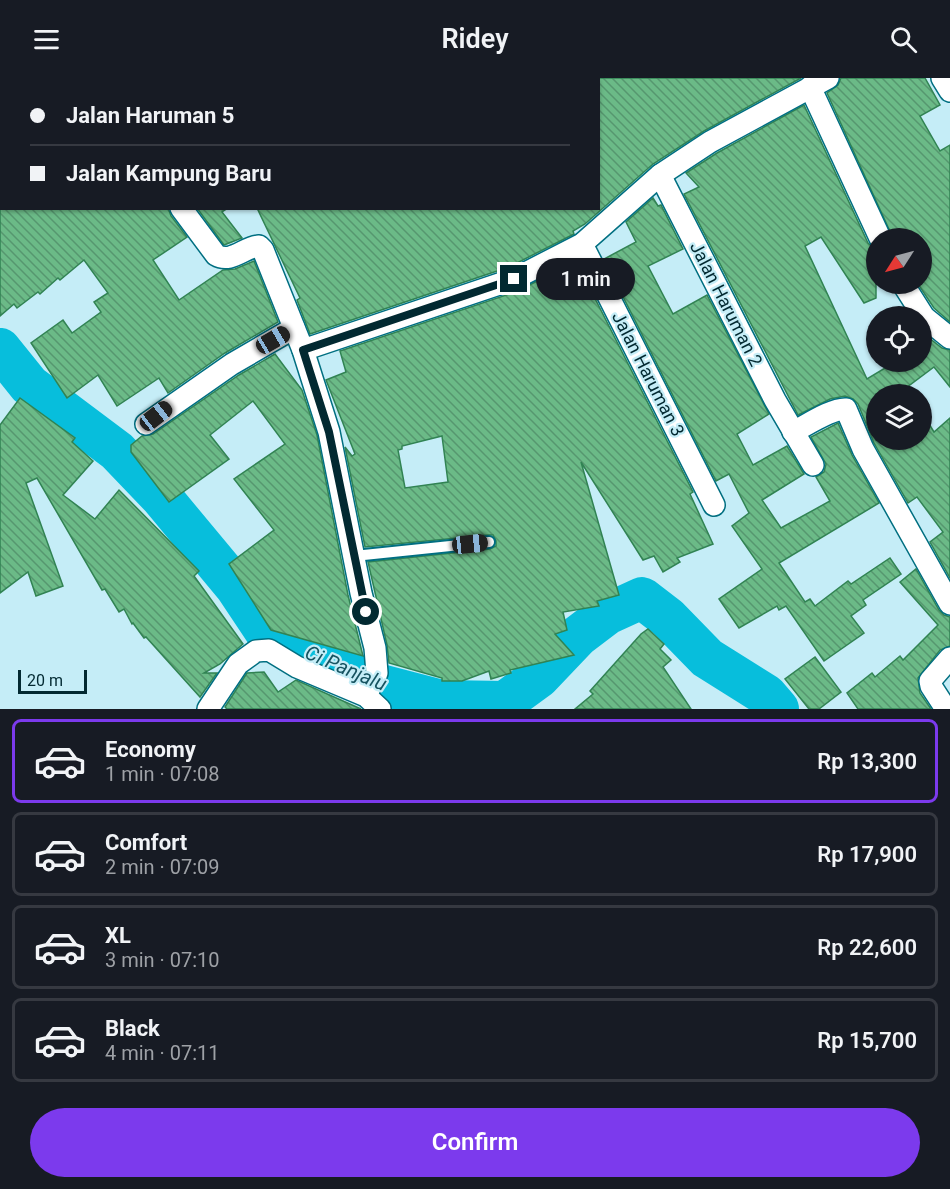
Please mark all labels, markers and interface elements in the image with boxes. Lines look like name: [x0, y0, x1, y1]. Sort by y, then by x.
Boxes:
icon: menu: [30, 23, 63, 56]
text: Ridey: [441, 23, 509, 55]
icon: search: [887, 23, 920, 56]
text: Jalan Haruman 5: [66, 103, 234, 128]
text: Jalan Kampung Baru: [66, 161, 272, 186]
north arrow: [866, 228, 932, 294]
map controls: [866, 228, 932, 450]
street label: Jalan Haruman 2: [686, 238, 767, 370]
callout: 1 min: [535, 258, 634, 300]
route end: [500, 265, 527, 292]
text: 1 min: [560, 267, 611, 291]
button: locate: [866, 306, 932, 372]
street label: Jalan Haruman 3: [608, 308, 689, 440]
car: [253, 323, 293, 357]
button: layers: [866, 384, 932, 450]
car: [136, 398, 176, 434]
car: [451, 533, 489, 555]
route start: [352, 598, 379, 625]
water label: Ci Panjalu: [302, 640, 391, 696]
scale bar: [18, 667, 87, 694]
text: 20 m: [27, 671, 63, 690]
icon: car: [33, 734, 87, 788]
text: Economy: [105, 737, 196, 762]
text: Rp 13,300: [817, 749, 917, 774]
text: 1 min · 07:08: [105, 762, 220, 786]
icon: car: [33, 827, 87, 881]
text: Comfort: [105, 830, 187, 855]
text: Rp 17,900: [817, 842, 917, 867]
text: 2 min · 07:09: [105, 855, 220, 879]
icon: car: [33, 920, 87, 974]
text: XL: [105, 923, 131, 948]
text: Rp 22,600: [817, 935, 917, 960]
text: 3 min · 07:10: [105, 948, 220, 972]
icon: car: [33, 1013, 87, 1067]
text: Black: [105, 1016, 160, 1041]
text: Rp 15,700: [817, 1028, 917, 1053]
text: 4 min · 07:11: [105, 1041, 220, 1065]
button: Confirm: [30, 1108, 920, 1177]

